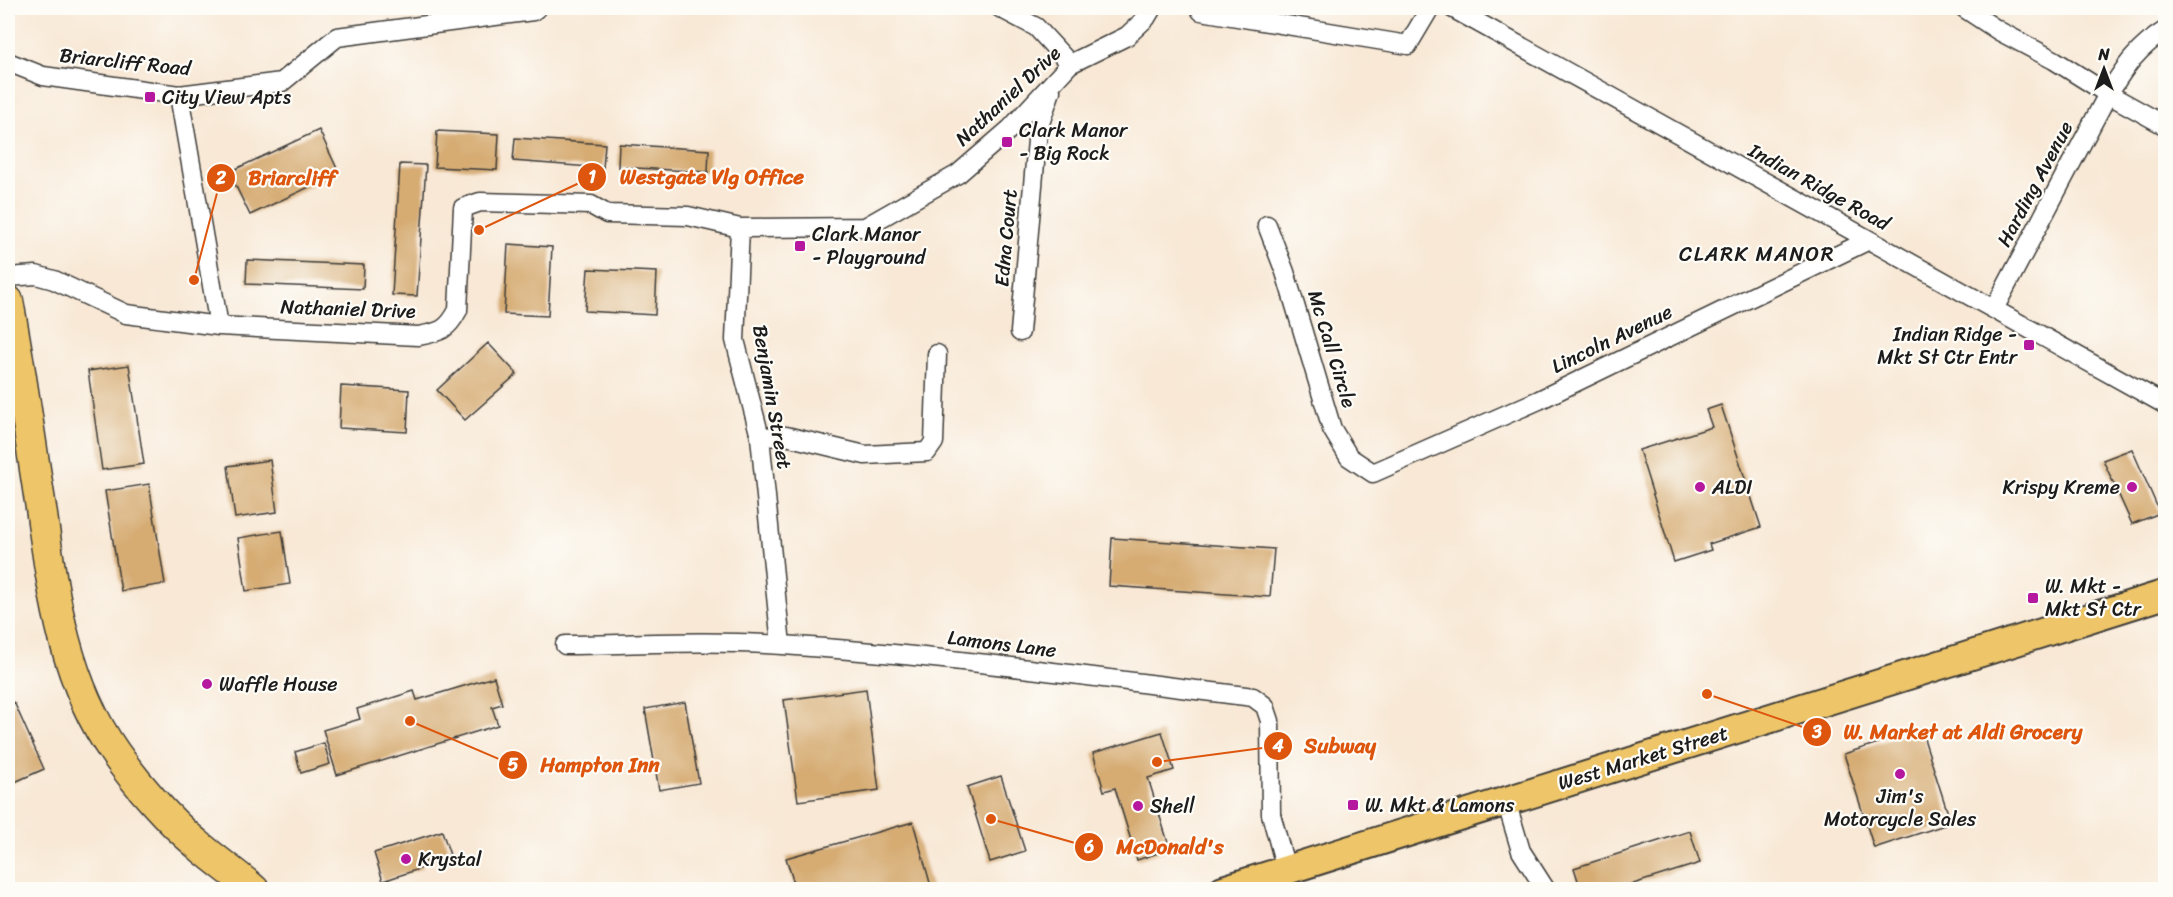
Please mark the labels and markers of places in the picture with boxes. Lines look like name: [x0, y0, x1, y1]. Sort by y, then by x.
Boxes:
place label: City View Apts: [162, 80, 292, 115]
marker: City View Apts: [143, 90, 157, 104]
place label: Clark Manor - Big Rock: [1019, 113, 1129, 171]
marker: Clark Manor - Big Rock: [1000, 135, 1014, 149]
callout: Westgate Vlg Office: [577, 157, 817, 196]
callout: Briarcliff: [206, 158, 348, 197]
place label: Clark Manor - Playground: [812, 217, 927, 275]
marker: Clark Manor - Playground: [793, 239, 807, 253]
place label: Indian Ridge - Mkt St Ctr Entr: [1877, 317, 2019, 375]
marker: Indian Ridge - Mkt St Ctr Entr: [2022, 338, 2036, 352]
place label: ALDI: [1711, 470, 1752, 505]
place label: Krispy Kreme: [2003, 470, 2120, 505]
marker: ALDI: [1693, 480, 1707, 494]
marker: Krispy Kreme: [2125, 480, 2139, 494]
place label: W. Mkt - Mkt St Ctr: [2045, 569, 2142, 627]
marker: W. Mkt - Mkt St Ctr: [2026, 591, 2040, 605]
place label: Waffle House: [219, 667, 338, 702]
marker: Waffle House: [200, 677, 214, 691]
callout: W. Market at Aldi Grocery: [1802, 712, 2095, 751]
callout: Subway: [1263, 726, 1388, 765]
callout: Hampton Inn: [498, 745, 672, 784]
marker: Jim's Motorcycle Sales: [1893, 767, 1907, 781]
place label: Jim's Motorcycle Sales: [1824, 779, 1977, 837]
place label: W. Mkt & Lamons: [1365, 788, 1515, 823]
place label: Shell: [1150, 789, 1195, 824]
marker: W. Mkt & Lamons: [1346, 798, 1360, 812]
marker: Shell: [1131, 799, 1145, 813]
callout: McDonald's: [1074, 827, 1236, 866]
place label: Krystal: [418, 842, 483, 877]
marker: Krystal: [399, 852, 413, 866]

